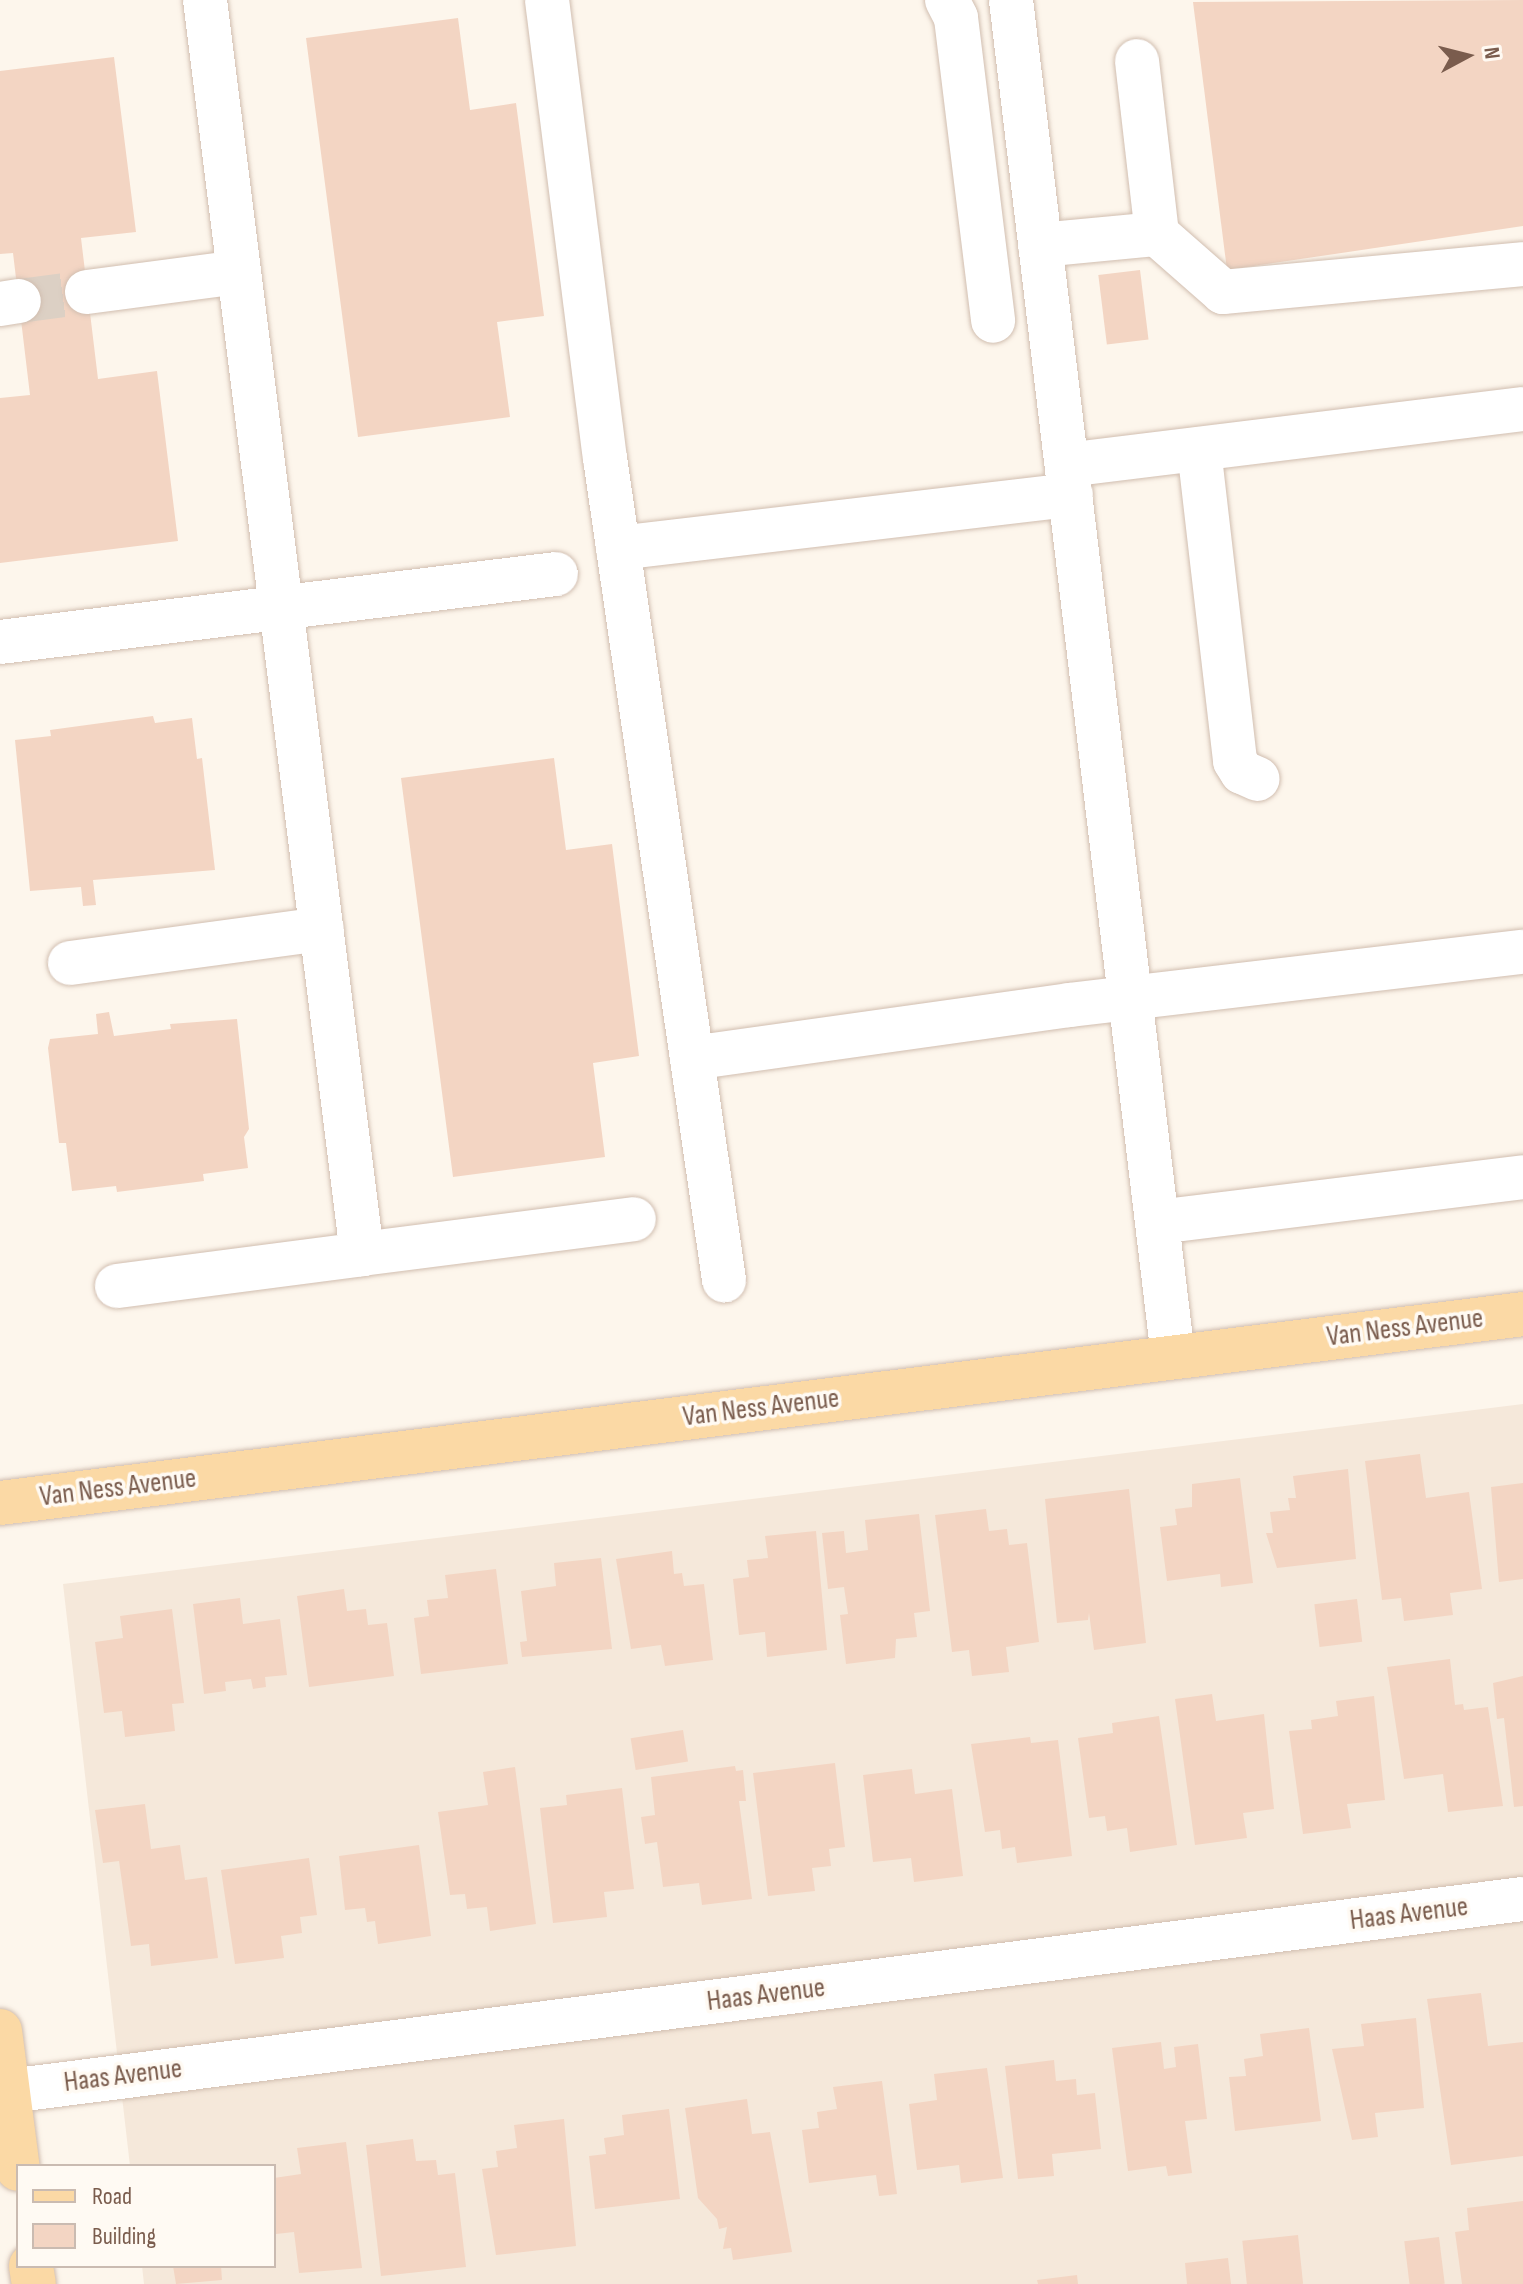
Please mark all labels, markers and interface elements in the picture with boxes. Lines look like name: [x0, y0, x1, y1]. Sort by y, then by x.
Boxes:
north arrow: [1427, 16, 1507, 96]
text: N: [1477, 46, 1505, 60]
street label: Van Ness Avenue: [1325, 1302, 1485, 1354]
street label: Van Ness Avenue: [681, 1382, 841, 1434]
street label: Van Ness Avenue: [38, 1462, 198, 1514]
street label: Haas Avenue: [1348, 1890, 1470, 1938]
street label: Haas Avenue: [705, 1971, 827, 2019]
street label: Haas Avenue: [62, 2052, 184, 2100]
legend: [16, 2164, 276, 2268]
text: Road: [92, 2182, 132, 2211]
text: Building: [92, 2222, 156, 2251]

